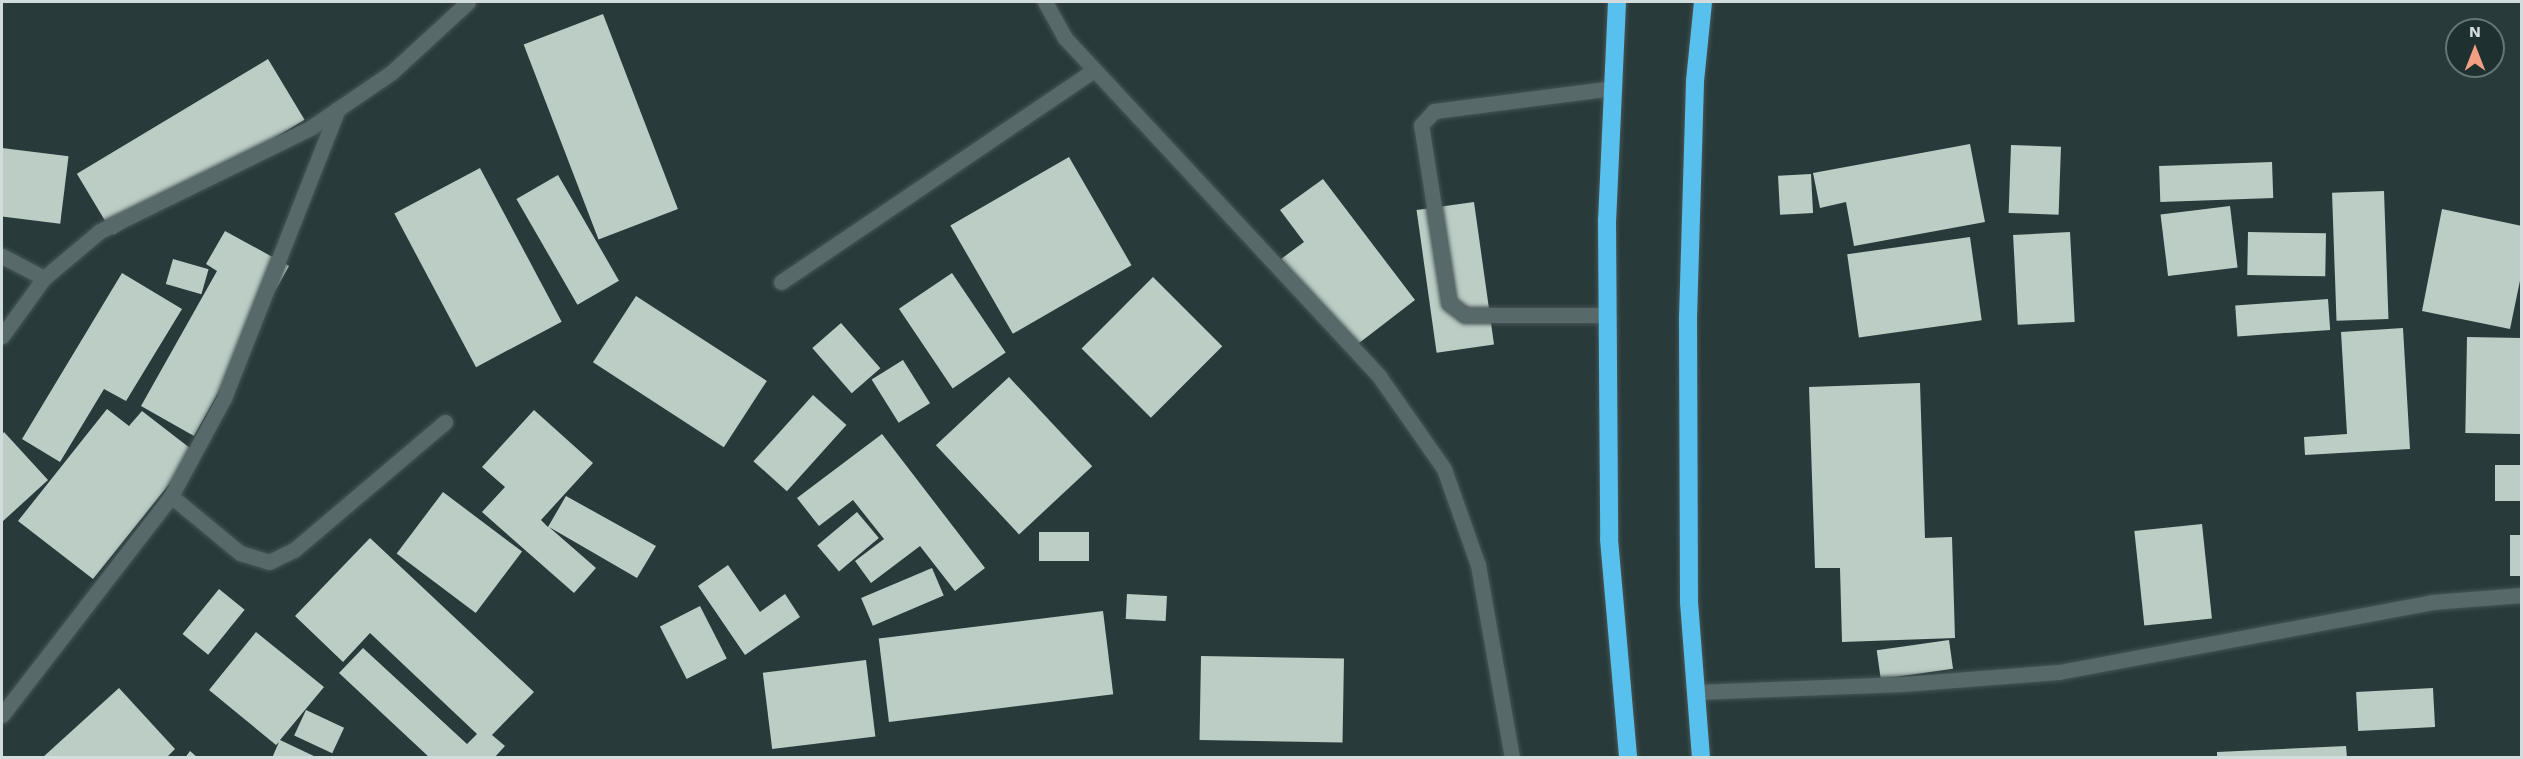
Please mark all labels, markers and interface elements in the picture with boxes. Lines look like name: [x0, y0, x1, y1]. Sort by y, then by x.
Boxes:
north arrow: [2445, 18, 2505, 78]
text: N: [2469, 22, 2481, 41]

